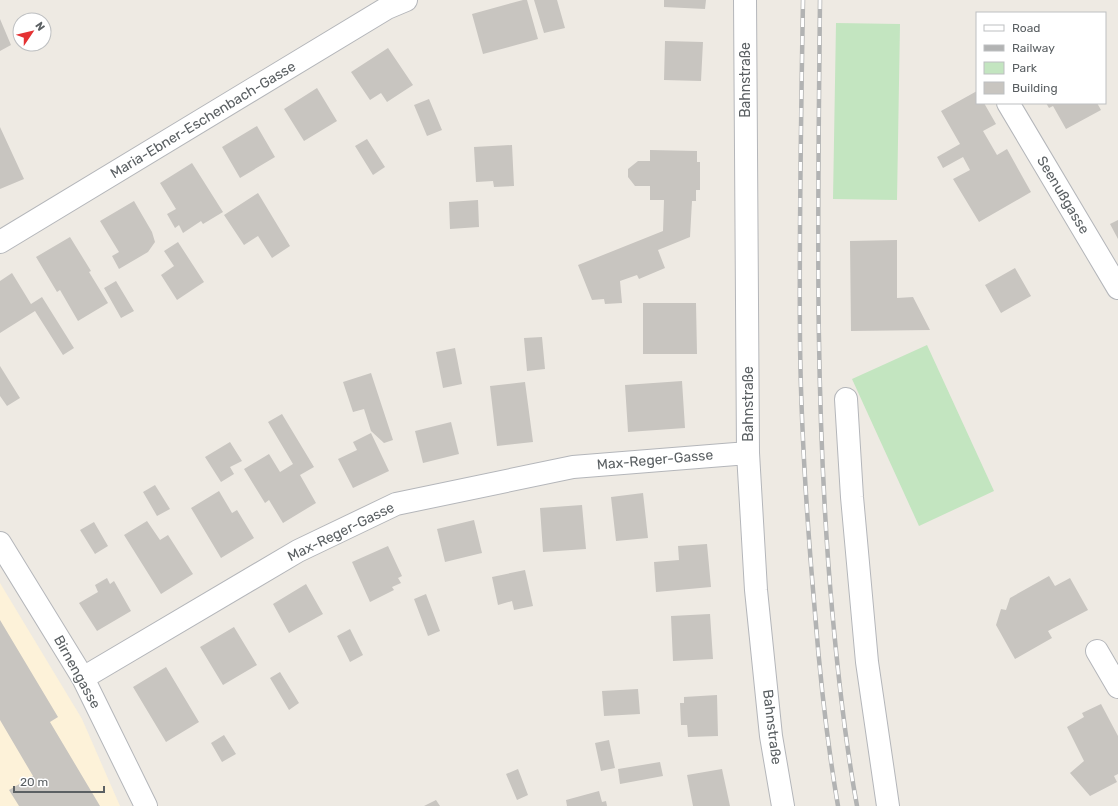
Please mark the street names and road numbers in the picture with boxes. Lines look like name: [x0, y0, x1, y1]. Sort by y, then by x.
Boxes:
street label: Bahnstraße: [737, 42, 754, 118]
street label: Maria-Ebner-Eschenbach-Gasse: [107, 58, 299, 182]
street label: Seenußgasse: [1033, 153, 1093, 237]
street label: Bahnstraße: [740, 366, 757, 442]
street label: Max-Reger-Gasse: [596, 446, 714, 474]
street label: Max-Reger-Gasse: [285, 499, 397, 565]
street label: Birnengasse: [50, 632, 104, 712]
street label: Bahnstraße: [759, 688, 785, 766]

